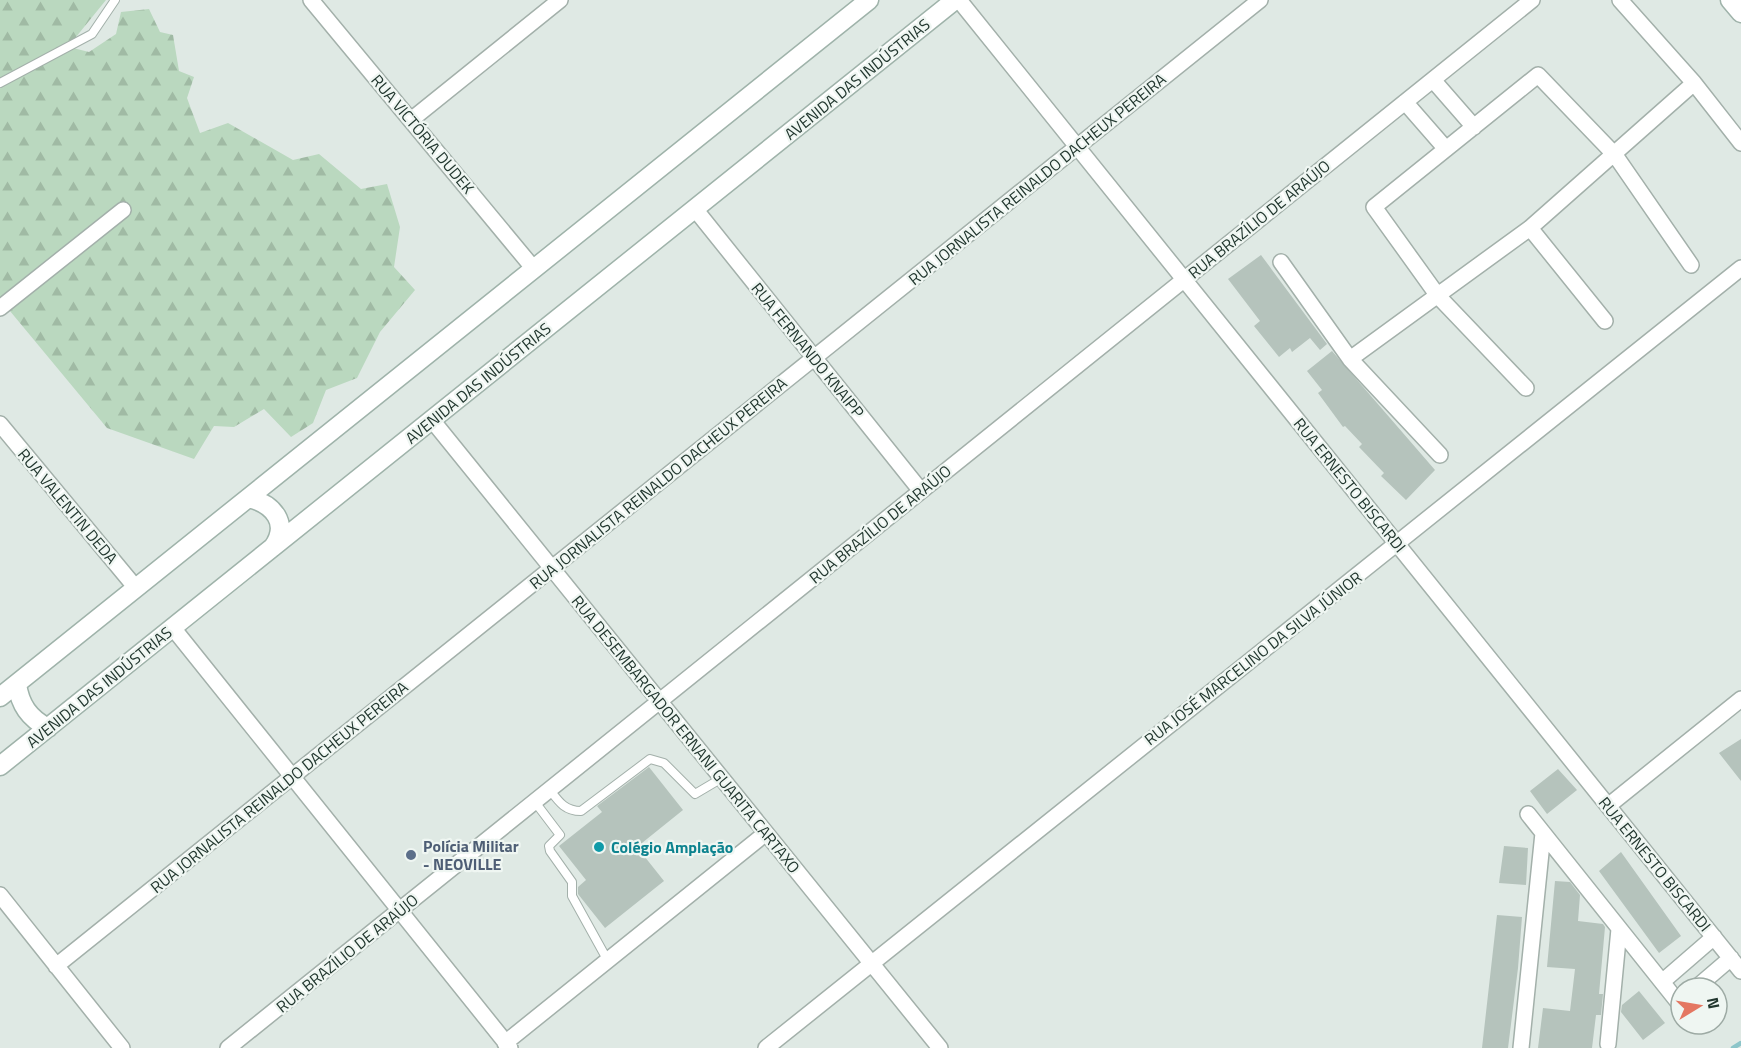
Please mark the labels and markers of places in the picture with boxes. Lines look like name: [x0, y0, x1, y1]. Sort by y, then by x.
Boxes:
place label: Polícia Militar - NEOVILLE: [423, 834, 519, 876]
place label: Colégio Amplação: [611, 835, 733, 859]
marker: Colégio Amplação: [592, 840, 606, 854]
marker: Polícia Militar - NEOVILLE: [404, 848, 418, 862]

